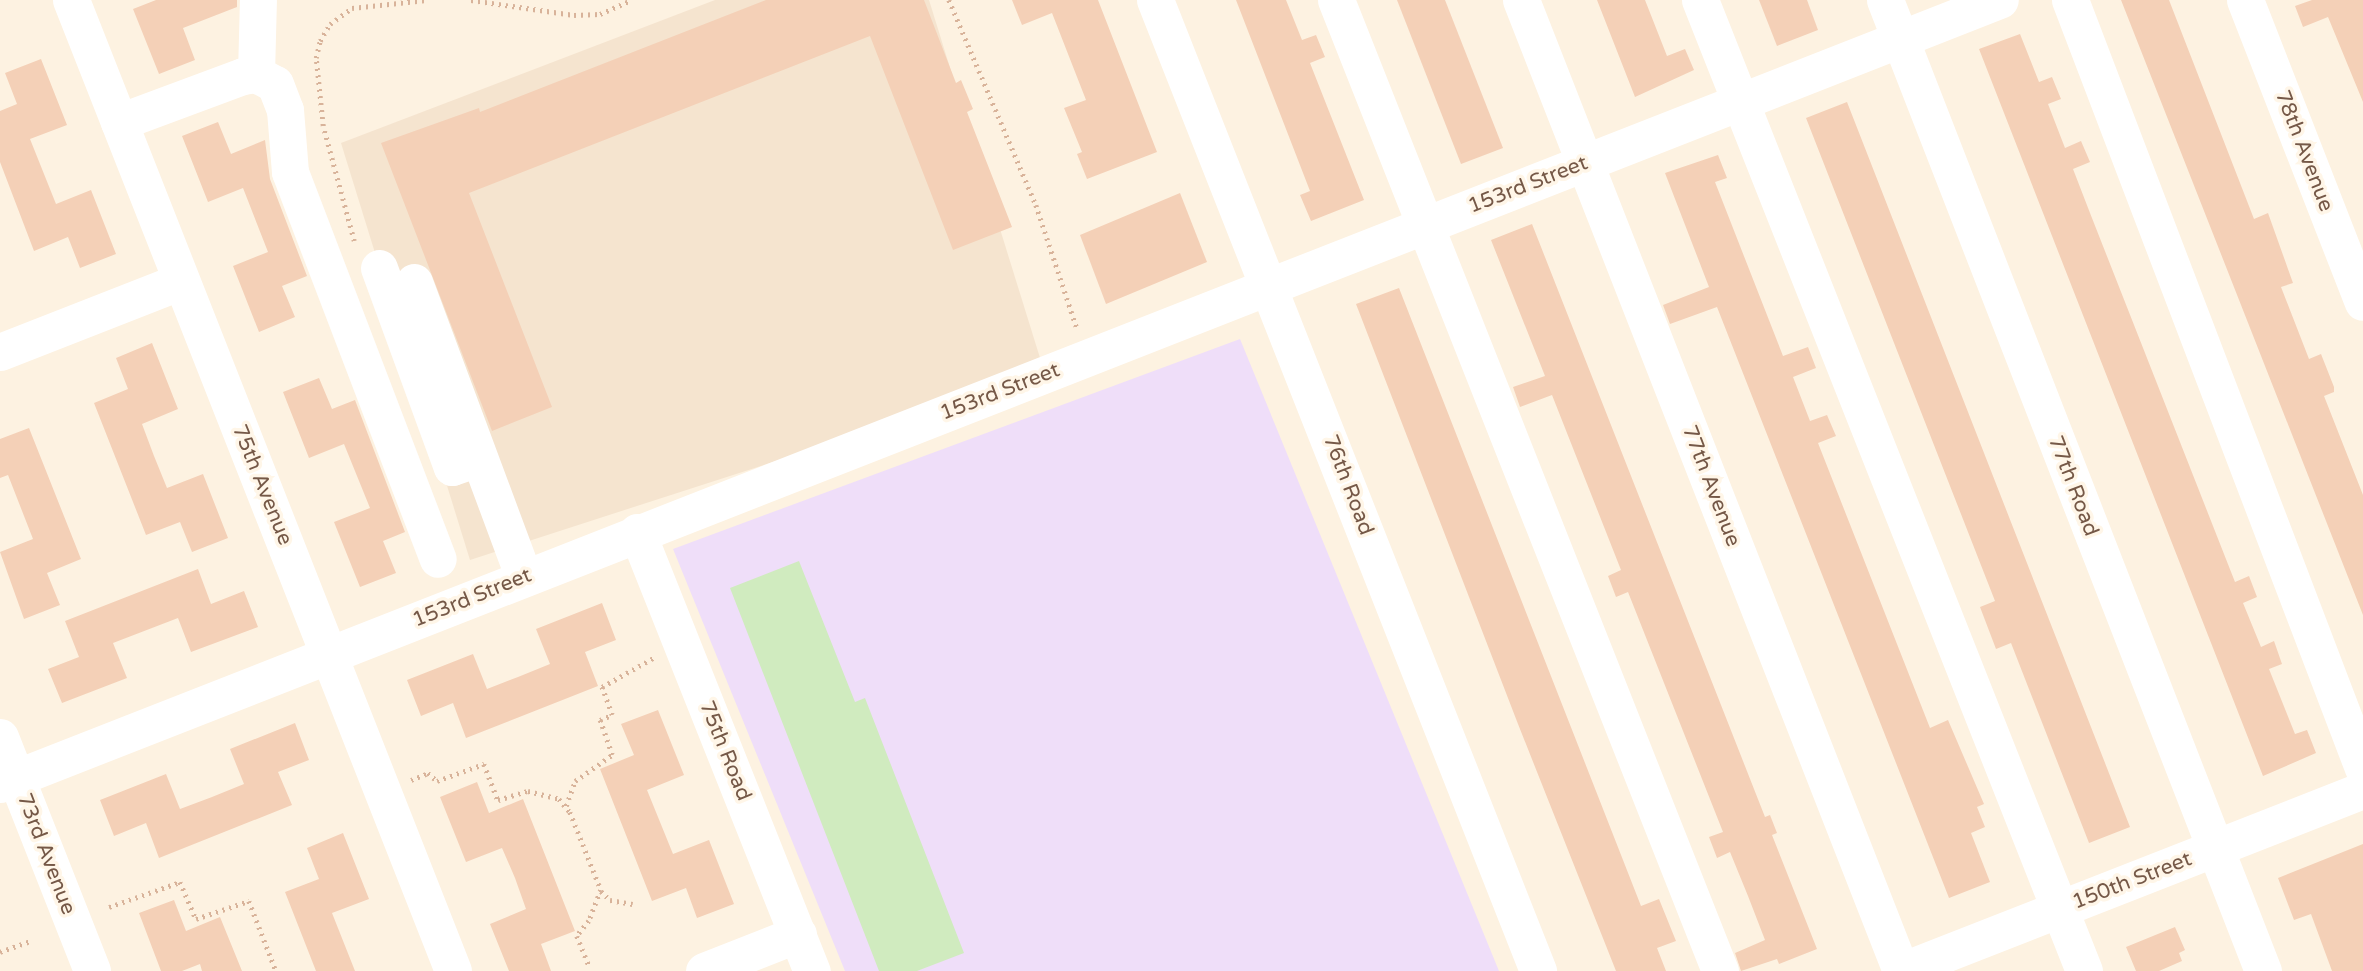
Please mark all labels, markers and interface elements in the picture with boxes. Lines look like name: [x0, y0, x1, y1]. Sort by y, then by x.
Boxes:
street label: 78th Avenue: [2269, 87, 2339, 215]
street label: 153rd Street: [1465, 151, 1591, 219]
street label: 153rd Street: [937, 358, 1063, 426]
street label: 75th Avenue: [226, 421, 298, 549]
street label: 77th Avenue: [1676, 422, 1746, 550]
street label: 76th Road: [1317, 431, 1379, 539]
street label: 77th Road: [2042, 432, 2104, 540]
street label: 153rd Street: [409, 563, 535, 633]
street label: 75th Road: [694, 697, 756, 805]
street label: 73rd Avenue: [11, 790, 81, 918]
street label: 150th Street: [2069, 847, 2195, 915]

